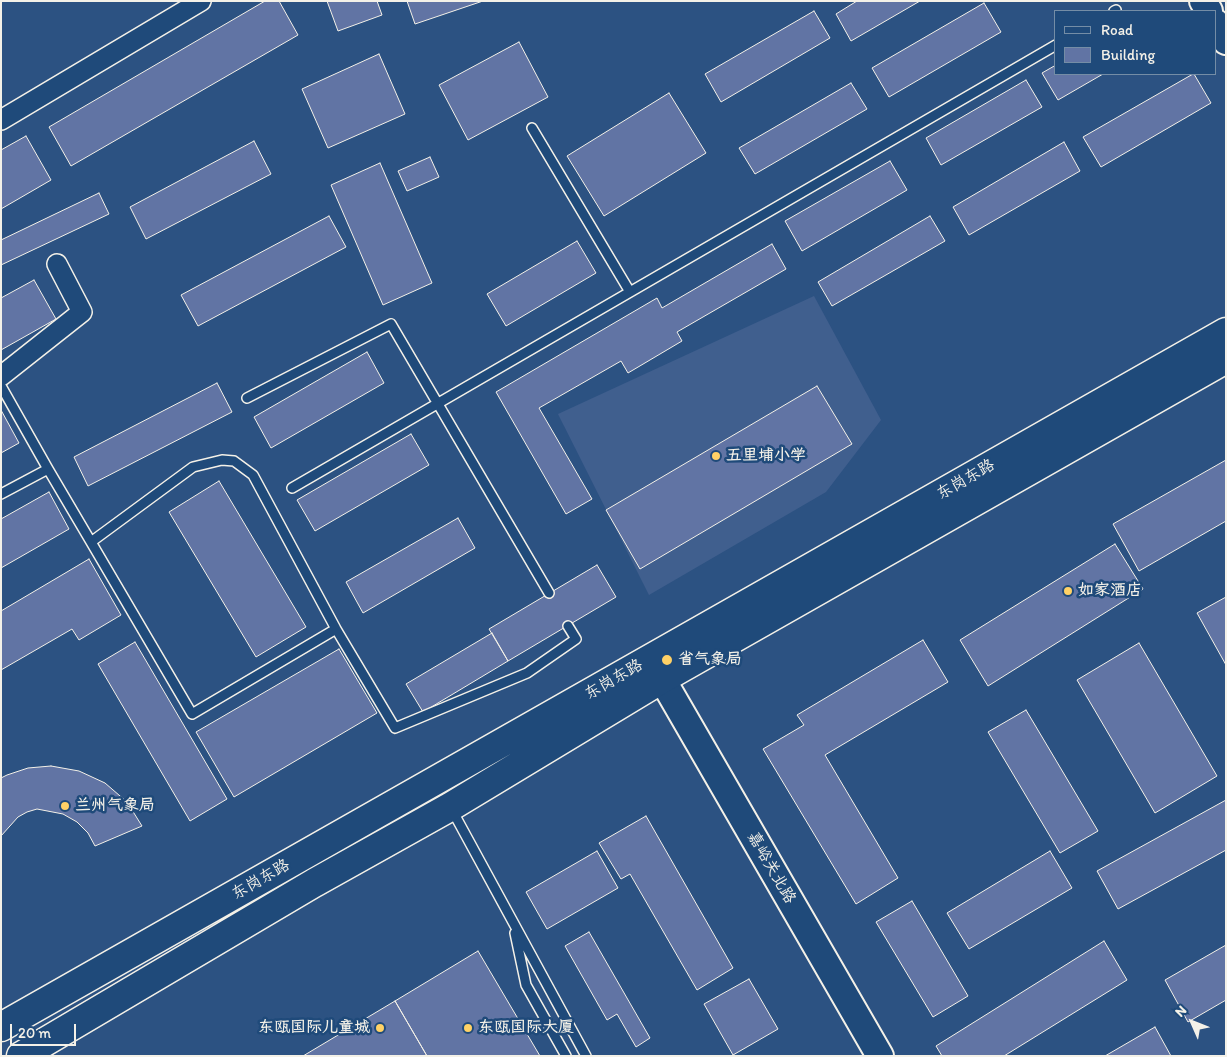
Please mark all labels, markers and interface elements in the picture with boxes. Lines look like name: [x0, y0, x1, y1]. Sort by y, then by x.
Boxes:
legend: [1054, 10, 1217, 75]
text: Road: [1101, 21, 1133, 39]
text: Building: [1101, 46, 1155, 64]
place label: 五里埔小学: [726, 446, 806, 466]
marker: 五里埔小学: [710, 450, 722, 462]
street label: 东岗东路: [933, 456, 999, 504]
place label: 如家酒店: [1078, 581, 1142, 601]
marker: 如家酒店: [1062, 585, 1074, 597]
place label: 省气象局: [678, 650, 742, 670]
marker: 省气象局: [660, 653, 674, 667]
street label: 东岗东路: [581, 656, 647, 704]
place label: 兰州气象局: [75, 796, 155, 816]
marker: 兰州气象局: [59, 800, 71, 812]
street label: 嘉峪关北路: [743, 829, 799, 907]
street label: 东岗东路: [228, 856, 294, 904]
north arrow: [1167, 997, 1217, 1047]
text: N: [1171, 1002, 1190, 1021]
scale bar: [12, 1014, 79, 1046]
place label: 东瓯国际儿童城: [258, 1018, 370, 1038]
place label: 东瓯国际大厦: [478, 1018, 574, 1038]
marker: 东瓯国际儿童城: [374, 1022, 386, 1034]
marker: 东瓯国际大厦: [462, 1022, 474, 1034]
text: 20 m: [18, 1024, 51, 1042]

